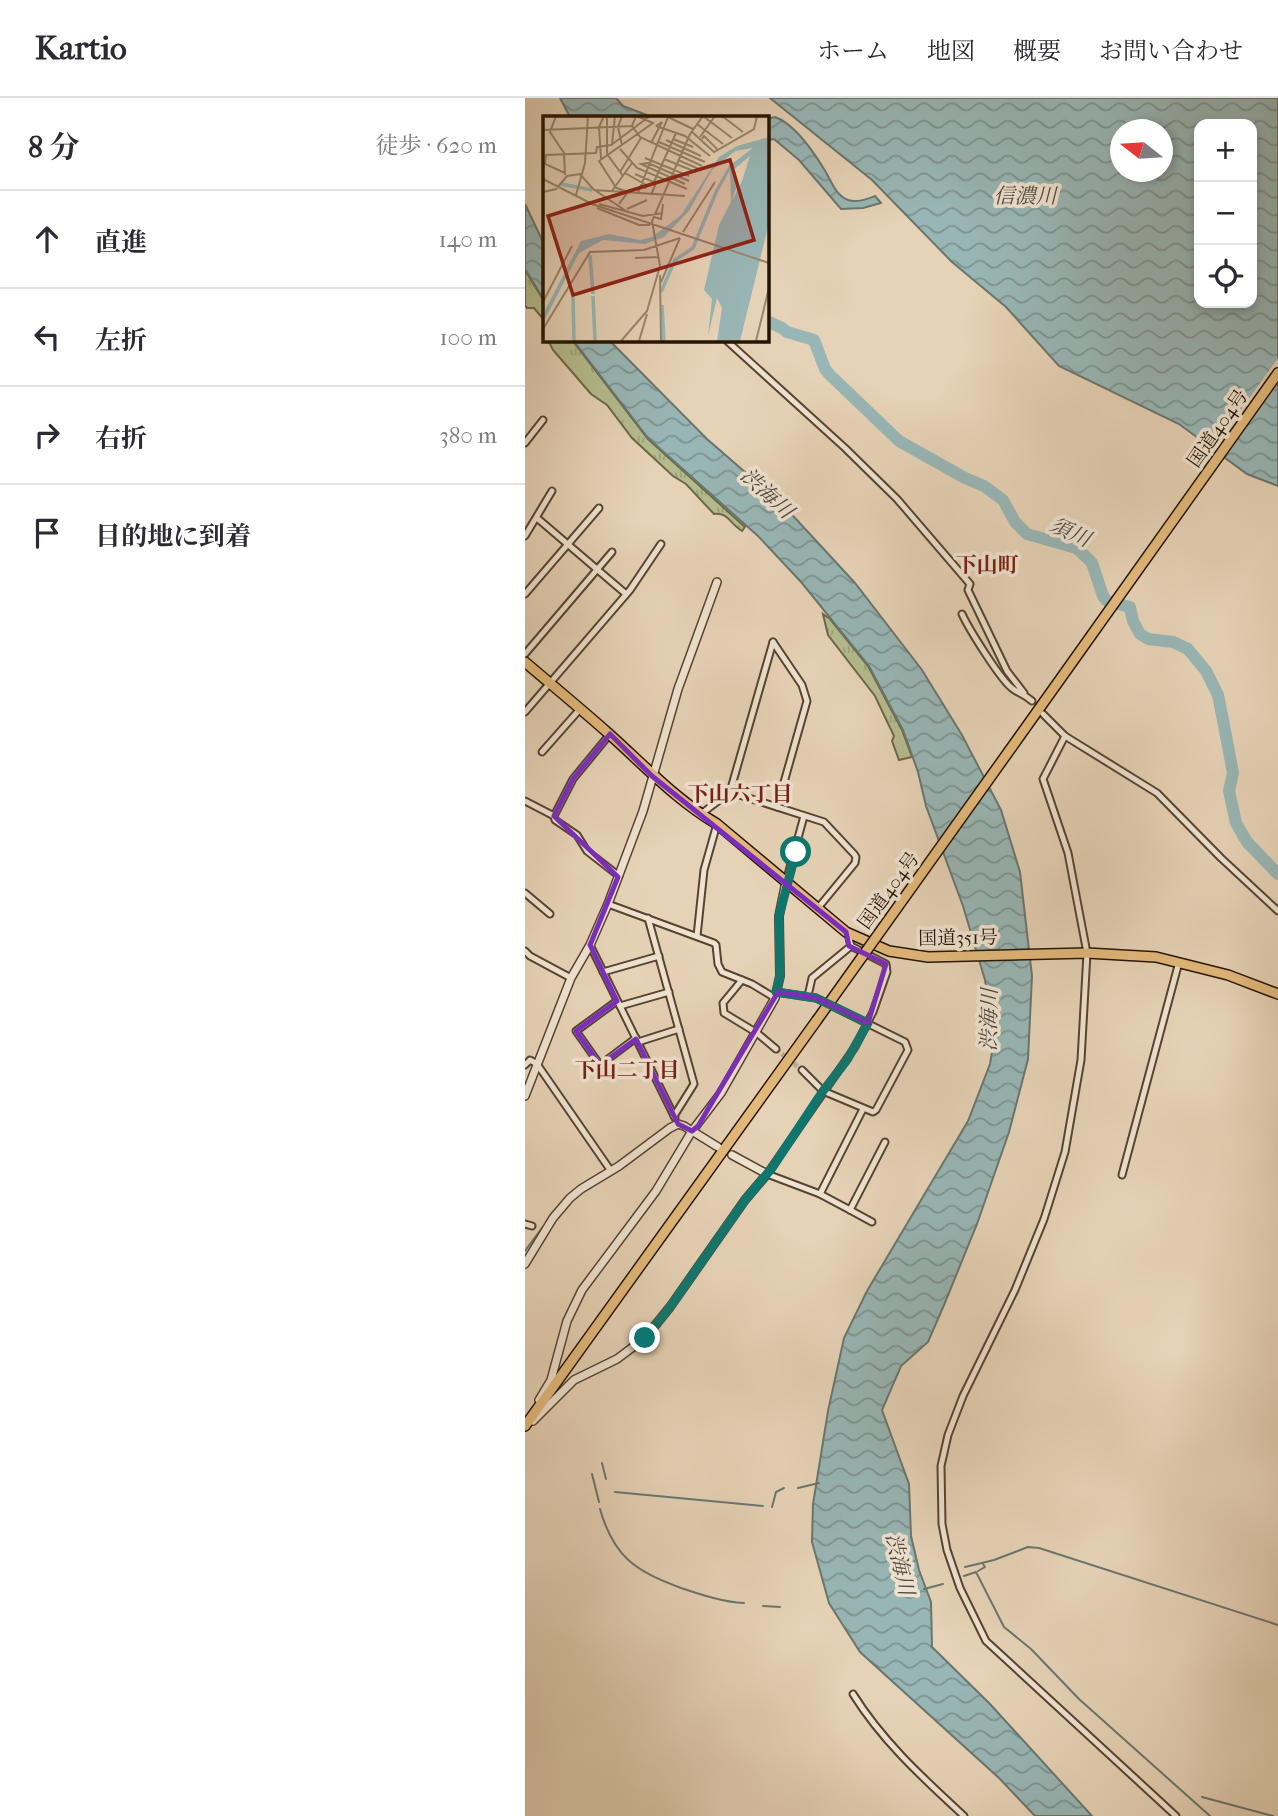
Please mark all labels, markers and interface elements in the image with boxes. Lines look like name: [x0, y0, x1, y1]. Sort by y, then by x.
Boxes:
text: Kartio: [35, 29, 127, 68]
text: ホーム: [817, 37, 889, 65]
text: 地図: [927, 37, 975, 65]
text: 概要: [1013, 37, 1061, 65]
text: お問い合わせ: [1099, 37, 1243, 65]
inset map: [543, 116, 768, 341]
north arrow: [1110, 119, 1173, 182]
map controls: [1194, 119, 1257, 308]
button: +: [1194, 119, 1257, 182]
text: 8 分: [28, 130, 80, 165]
text: 徒歩 · 620 m: [375, 132, 497, 159]
button: −: [1194, 182, 1257, 245]
water label: 信濃川: [994, 184, 1058, 208]
icon: ahead: [28, 220, 66, 258]
text: 140 m: [438, 226, 497, 253]
text: 直進: [95, 227, 147, 258]
button: locate: [1194, 245, 1257, 308]
icon: left: [28, 318, 66, 356]
text: 100 m: [439, 324, 497, 351]
text: 左折: [95, 325, 147, 356]
street label: 国道404号: [1183, 386, 1253, 472]
icon: right: [28, 416, 66, 454]
text: 380 m: [439, 422, 497, 449]
text: 右折: [95, 423, 147, 454]
water label: 渋海川: [736, 463, 800, 525]
water label: 須川: [1046, 512, 1096, 552]
icon: arrive: [28, 514, 66, 552]
text: 目的地に到着: [95, 521, 251, 552]
district label: 下山町: [956, 553, 1019, 577]
district label: 下山六丁目: [688, 782, 793, 806]
route start: [780, 836, 811, 867]
street label: 国道404号: [854, 848, 924, 933]
street label: 国道351号: [918, 926, 998, 950]
water label: 渋海川: [976, 986, 1002, 1052]
district label: 下山二丁目: [575, 1058, 680, 1082]
route end: [629, 1322, 660, 1353]
water label: 渋海川: [881, 1531, 919, 1599]

